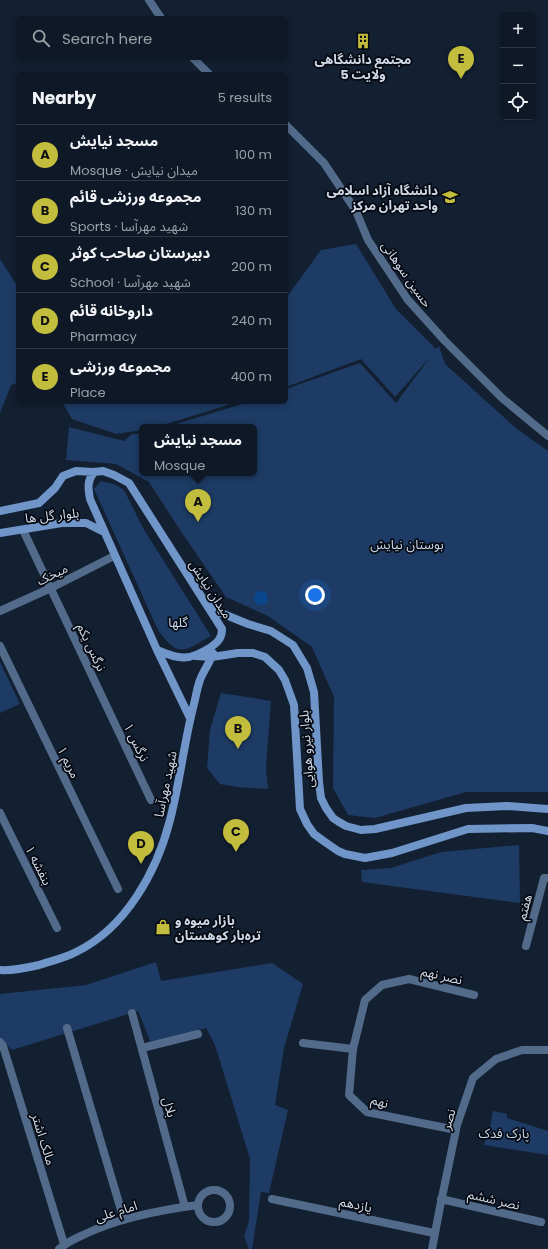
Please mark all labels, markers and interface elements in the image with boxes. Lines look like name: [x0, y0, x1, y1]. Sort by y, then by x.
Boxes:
map controls: [500, 12, 536, 120]
button: +: [500, 12, 536, 48]
search box: [16, 16, 288, 60]
icon: search: [30, 27, 52, 49]
text: Search here: [62, 28, 152, 49]
building icon: مجتمع دانشگاهی ولایت 5: [354, 32, 372, 50]
pin: E: [448, 46, 474, 79]
button: −: [500, 48, 536, 84]
place label: مجتمع دانشگاهی ولایت 5: [315, 50, 411, 84]
button: locate: [500, 84, 536, 120]
text: Nearby: [32, 86, 96, 110]
text: 5 results: [218, 88, 272, 107]
text: مسجد نیایش: [70, 130, 158, 151]
text: A: [40, 145, 50, 164]
text: 100 m: [235, 145, 272, 164]
text: Mosque · میدان نیایش: [70, 161, 198, 180]
place label: دانشگاه آزاد اسلامی واحد تهران مرکز: [326, 181, 438, 215]
text: مجموعه ورزشی قائم: [70, 186, 201, 207]
school or university icon: دانشگاه آزاد اسلامی واحد تهران مرکز: [441, 188, 459, 206]
text: B: [41, 201, 49, 220]
text: 130 m: [235, 201, 272, 220]
text: Sports · شهید مهرآسا: [70, 217, 188, 236]
street label: حسین سوهانی: [377, 237, 437, 312]
text: دبيرستان صاحب كوثر: [70, 242, 210, 263]
text: C: [40, 257, 50, 276]
text: 200 m: [231, 257, 272, 276]
text: School · شهید مهرآسا: [70, 273, 191, 292]
text: داروخانه قائم: [70, 300, 153, 321]
text: D: [40, 311, 50, 330]
text: 240 m: [231, 311, 272, 330]
text: Pharmacy: [70, 327, 137, 346]
text: مجموعه ورزشی: [70, 356, 171, 377]
text: E: [41, 367, 49, 386]
text: 400 m: [231, 367, 272, 386]
text: Place: [70, 383, 105, 402]
popup: [139, 424, 257, 476]
text: مسجد نیایش: [154, 429, 242, 450]
text: Mosque: [154, 456, 205, 475]
pin: A: [185, 489, 211, 522]
street label: بلوار گل ها: [24, 503, 80, 528]
park label: بوستان نیایش: [370, 535, 444, 554]
street label: میدان نیایش: [184, 556, 237, 623]
street label: میخک: [33, 559, 71, 590]
your location: [305, 585, 325, 605]
park label: گلها: [168, 613, 188, 632]
street label: نرگس یکم: [71, 620, 111, 675]
street label: بلوار نیرو هوایی: [294, 709, 319, 788]
pin: B: [225, 716, 251, 749]
street label: نرگس ۱: [119, 720, 154, 765]
street label: مریم ۱: [52, 743, 85, 782]
street label: شهید مهرآسا: [149, 749, 182, 819]
pin: C: [223, 819, 249, 852]
pin: D: [128, 831, 154, 864]
street label: بنفشه ۱: [20, 842, 57, 889]
street label: هفتم: [512, 892, 538, 922]
place label: بازار میوه و تره‌بار کوهستان: [175, 911, 261, 945]
shop icon: بازار میوه و تره‌بار کوهستان: [154, 918, 172, 936]
street label: نصر نهم: [419, 962, 464, 990]
street label: نهم: [368, 1090, 391, 1114]
street label: بلال: [158, 1095, 181, 1119]
street label: نصر: [436, 1106, 461, 1133]
street label: مالک اشتر: [26, 1110, 60, 1168]
park label: پارک فدک: [479, 1124, 530, 1143]
street label: نصر ششم: [466, 1184, 522, 1216]
street label: یازدهم: [338, 1192, 374, 1218]
street label: امام علی: [93, 1196, 140, 1227]

